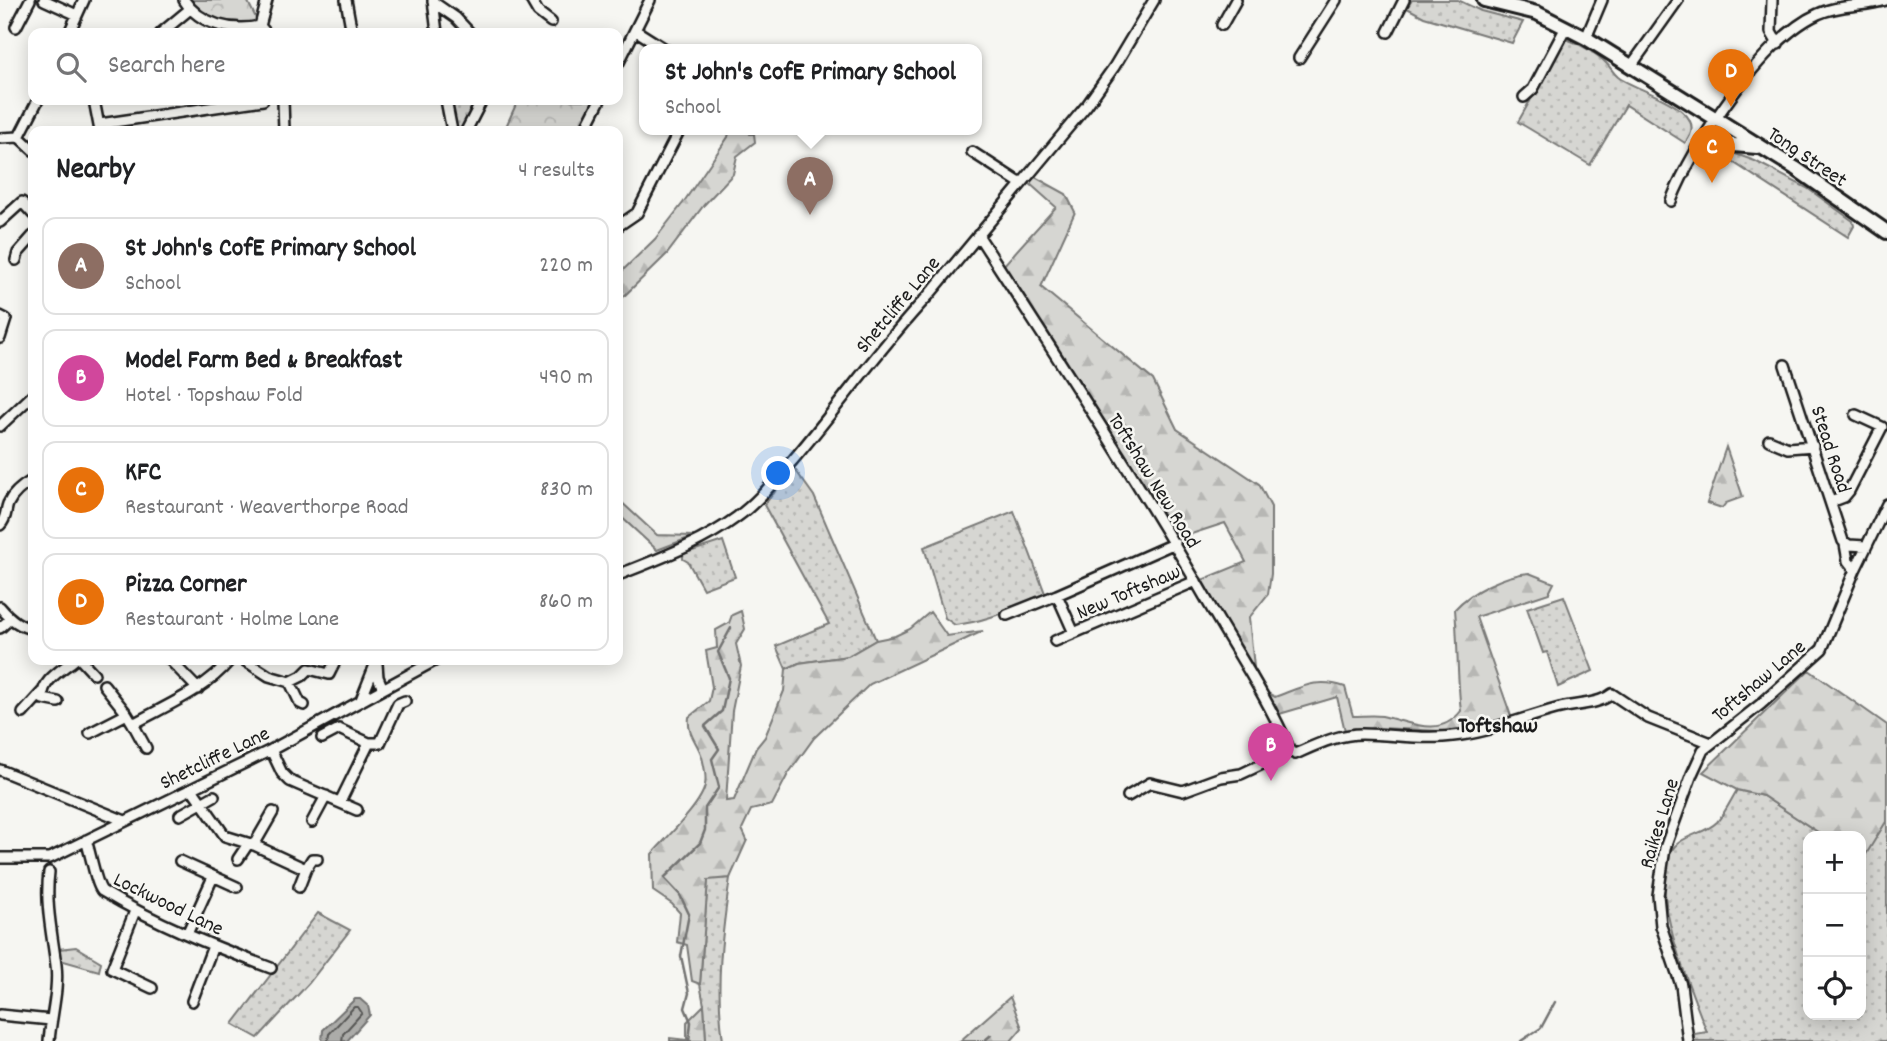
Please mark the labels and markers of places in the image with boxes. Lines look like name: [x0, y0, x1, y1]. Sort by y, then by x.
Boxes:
pin: D: [1708, 49, 1754, 107]
pin: C: [1689, 125, 1735, 183]
pin: A: [787, 157, 833, 215]
pin: B: [1248, 723, 1294, 781]

